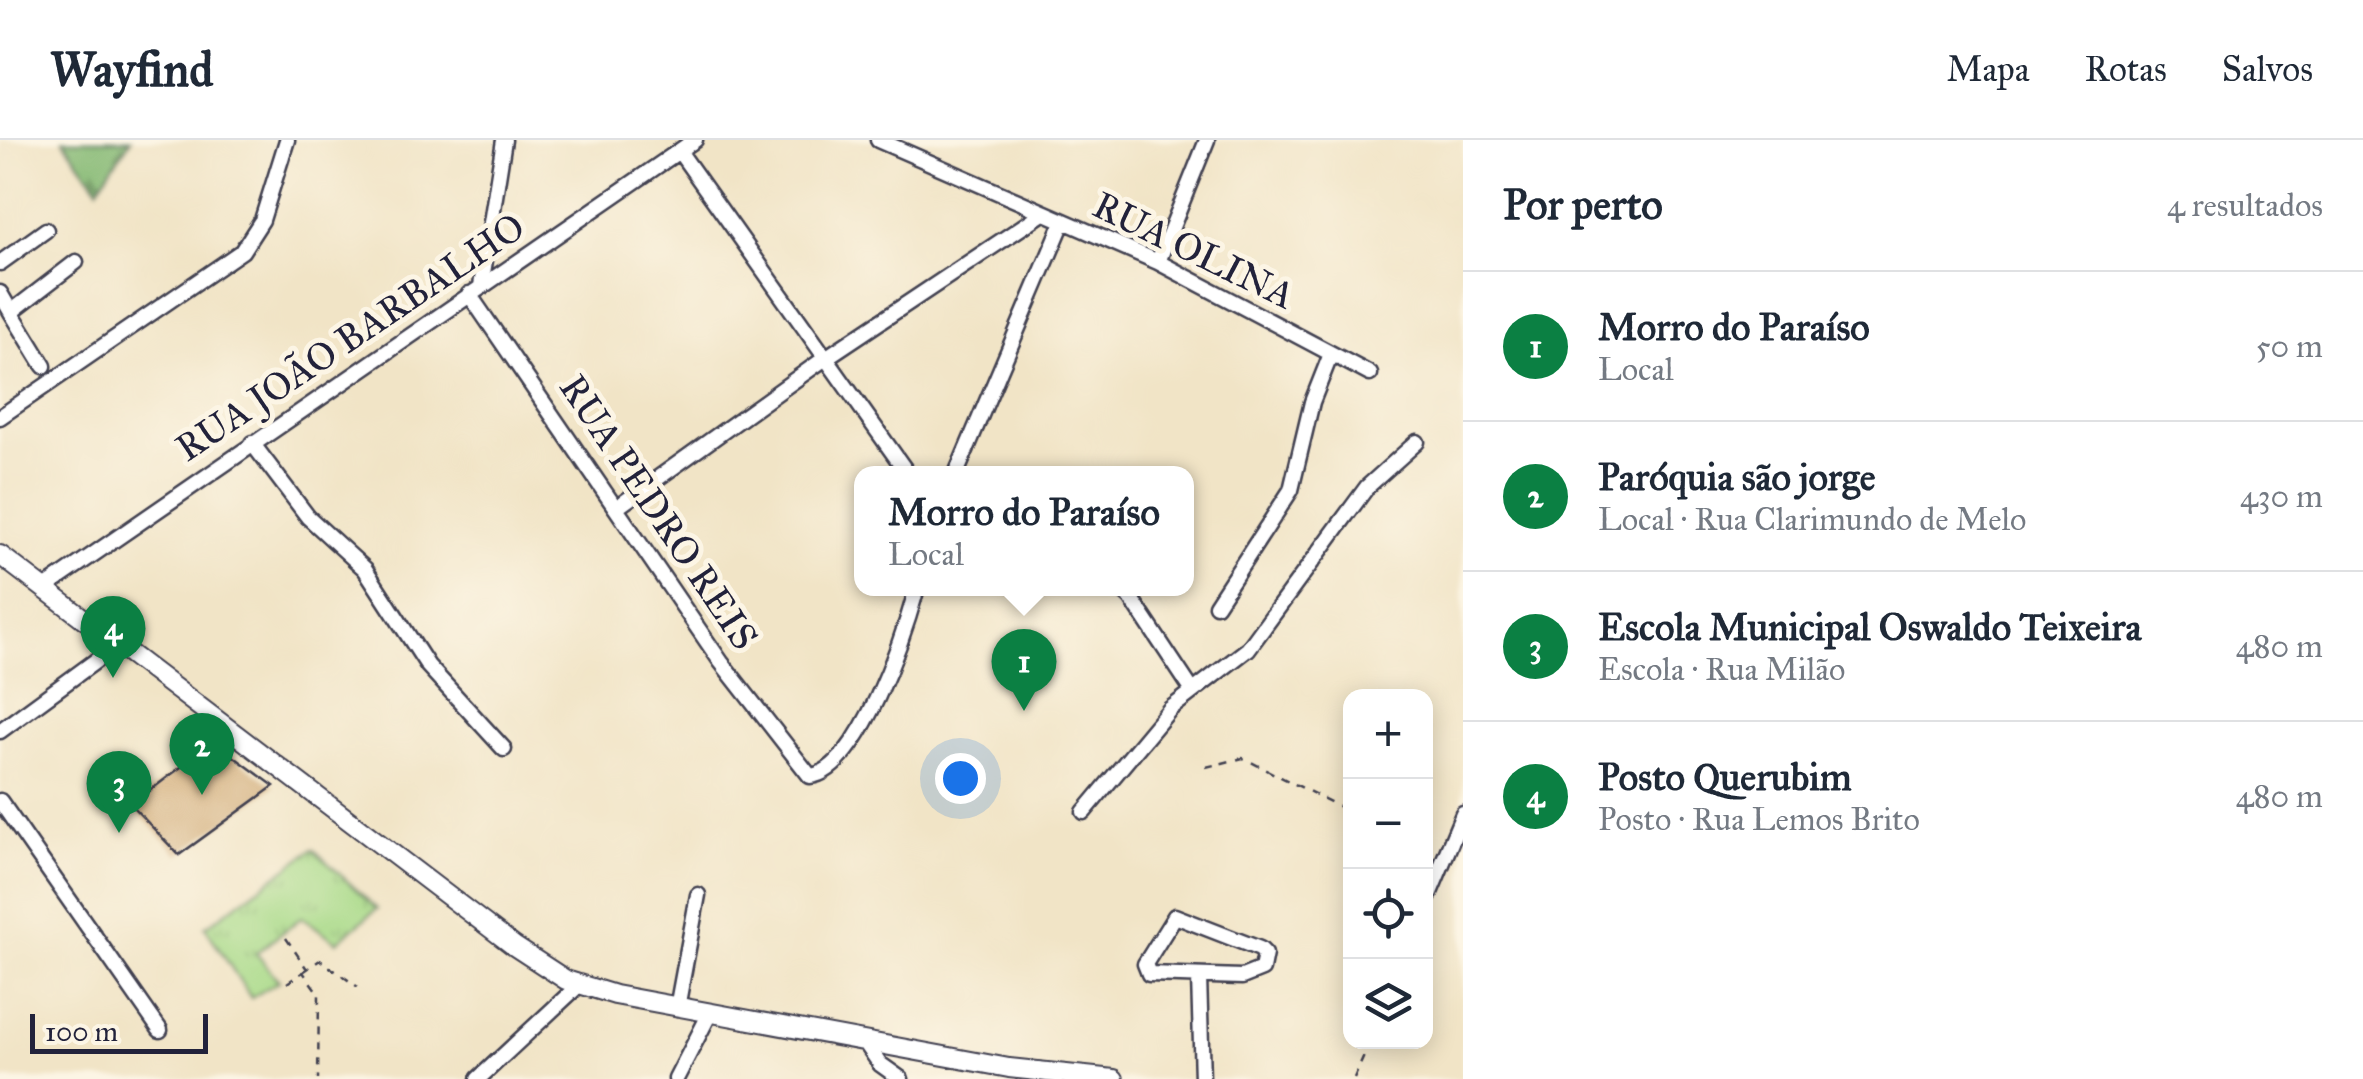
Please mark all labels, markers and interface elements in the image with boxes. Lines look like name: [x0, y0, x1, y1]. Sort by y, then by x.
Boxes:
text: Wayfind: [50, 40, 213, 99]
text: Mapa: [1946, 48, 2030, 91]
text: Rotas: [2085, 48, 2167, 91]
text: Salvos: [2222, 48, 2313, 91]
text: Por perto: [1503, 179, 1663, 231]
street label: RUA OLINA: [1086, 181, 1303, 319]
text: 4 resultados: [2167, 186, 2323, 225]
street label: RUA JOÃO BARBALHO: [167, 203, 534, 472]
text: Morro do Paraíso: [1598, 304, 1870, 350]
text: 1: [1529, 327, 1542, 366]
text: 50 m: [2256, 327, 2323, 366]
text: Local: [1598, 350, 1674, 389]
street label: RUA PEDRO REIS: [550, 366, 768, 658]
text: Paróquia são jorge: [1598, 454, 1876, 500]
popup: [854, 466, 1194, 596]
text: 2: [1528, 477, 1543, 516]
text: 430 m: [2240, 477, 2323, 516]
text: Morro do Paraíso: [888, 489, 1160, 535]
text: Local · Rua Clarimundo de Melo: [1598, 500, 2026, 539]
text: Local: [888, 535, 964, 574]
pin: 4: [80, 596, 146, 678]
text: Escola Municipal Oswaldo Teixeira: [1598, 604, 2142, 650]
text: 3: [1529, 627, 1542, 666]
text: 480 m: [2236, 627, 2323, 666]
pin: 1: [992, 628, 1056, 711]
text: Escola · Rua Milão: [1598, 650, 1845, 689]
map controls: [1343, 689, 1433, 1049]
button: +: [1343, 689, 1433, 779]
pin: 2: [170, 712, 234, 795]
pin: 3: [86, 750, 152, 833]
your location: [935, 753, 986, 804]
text: Posto Querubim: [1598, 754, 1852, 800]
text: 4: [1527, 777, 1544, 816]
text: 480 m: [2236, 777, 2323, 816]
button: −: [1343, 779, 1433, 869]
text: Posto · Rua Lemos Brito: [1598, 800, 1920, 839]
button: locate: [1343, 869, 1433, 959]
button: layers: [1343, 959, 1433, 1049]
scale bar: [30, 1009, 208, 1054]
text: 100 m: [45, 1014, 118, 1049]

